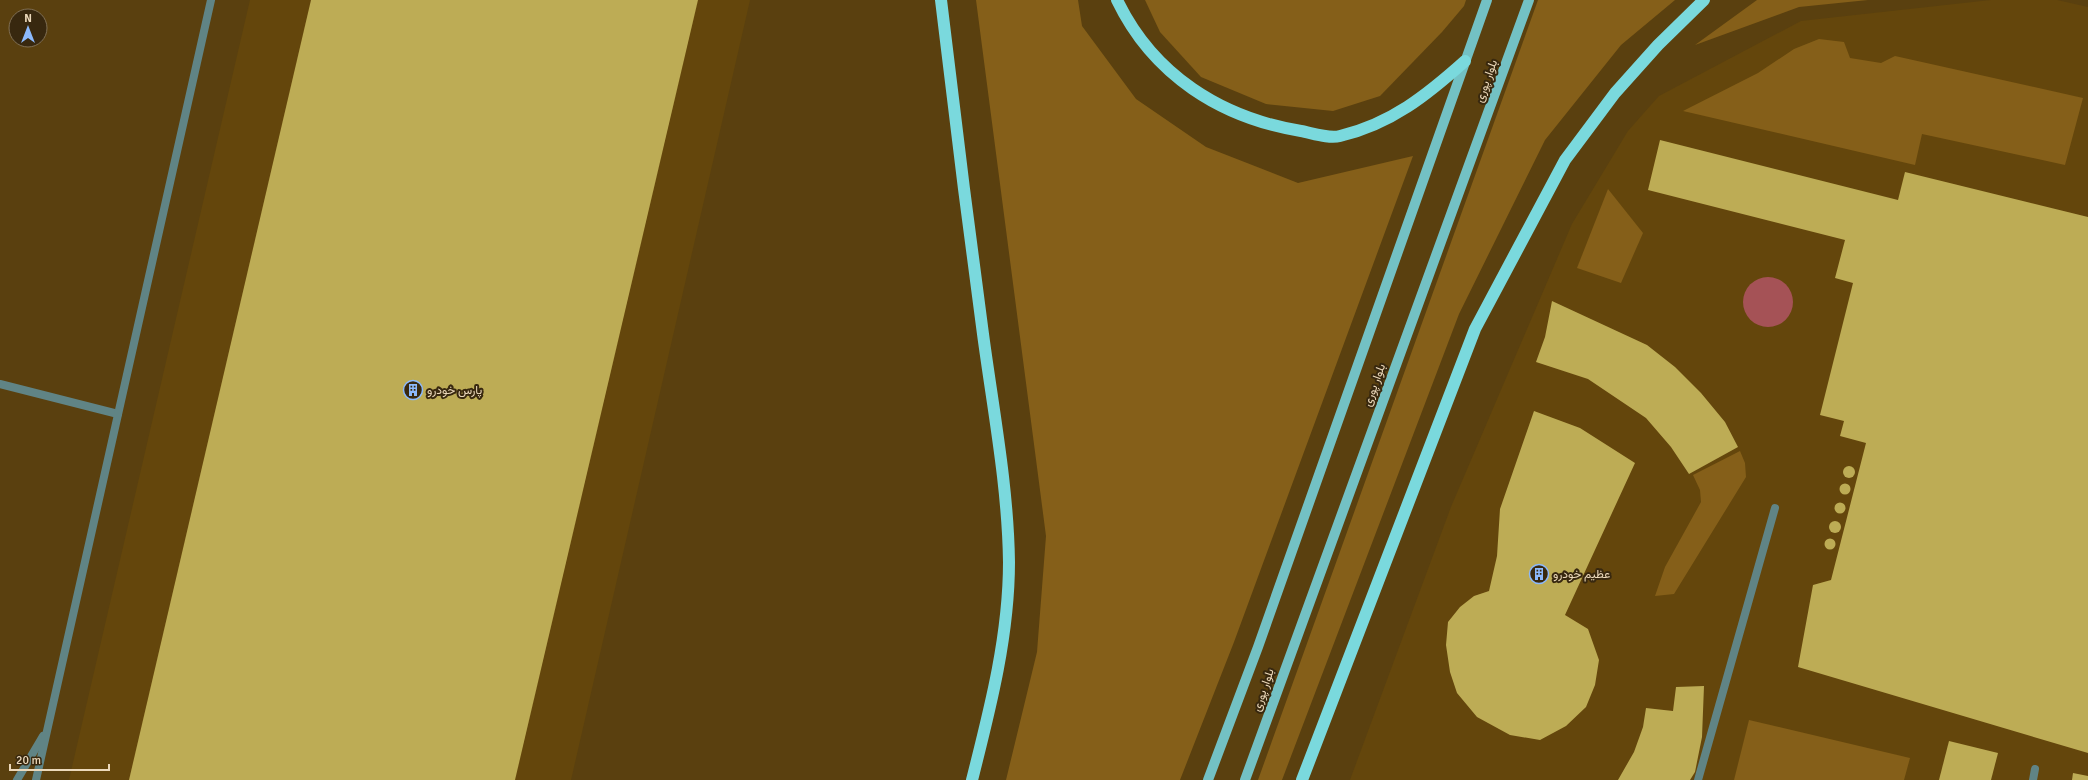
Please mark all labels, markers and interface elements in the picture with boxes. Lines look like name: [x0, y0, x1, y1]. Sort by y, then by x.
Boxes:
north arrow: [8, 8, 48, 48]
text: N: [24, 12, 32, 25]
street label: بلوار پوری: [1472, 58, 1501, 105]
street label: بلوار پوری: [1360, 362, 1389, 409]
building icon: پارس خودرو: [402, 379, 424, 401]
place label: پارس خودرو: [427, 383, 483, 398]
building icon: عظیم خودرو: [1528, 563, 1550, 585]
place label: عظیم خودرو: [1553, 567, 1610, 582]
street label: بلوار پوری: [1249, 667, 1278, 714]
scale bar: [10, 746, 109, 772]
text: 20 m: [16, 753, 41, 768]

